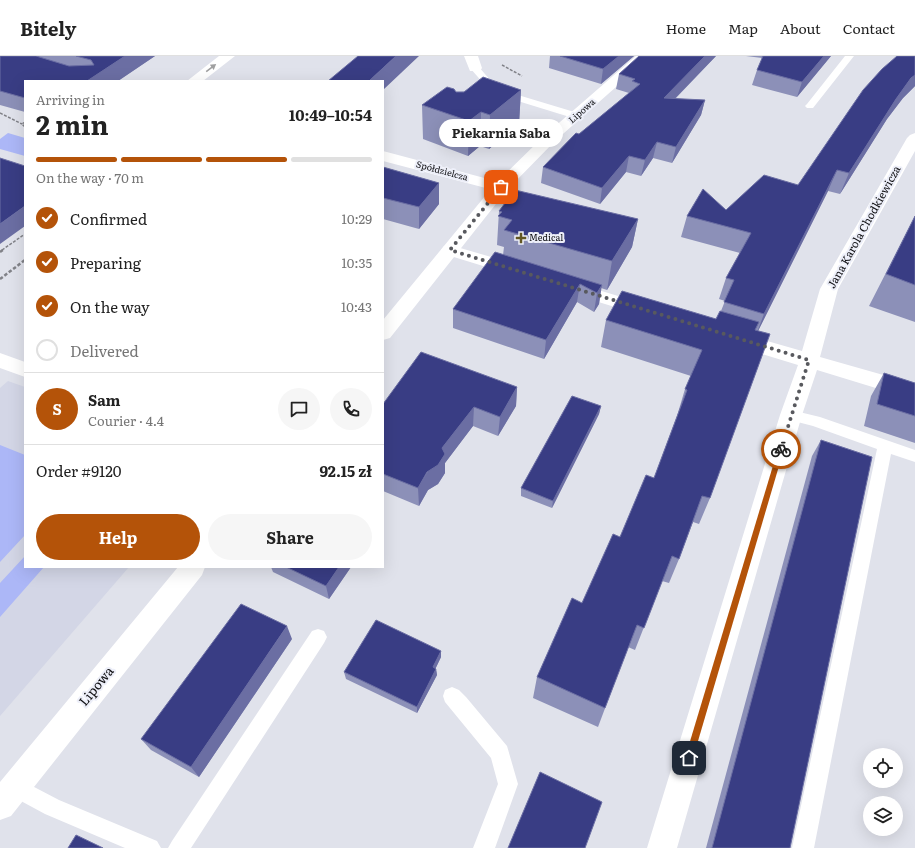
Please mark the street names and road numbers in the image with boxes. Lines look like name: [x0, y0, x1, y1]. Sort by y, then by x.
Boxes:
street label: Lipowa: [565, 94, 598, 126]
street label: Spółdzielcza: [415, 156, 470, 184]
street label: Jana Karola Chodkiewicza: [823, 162, 904, 291]
street label: Lipowa: [74, 662, 118, 710]

